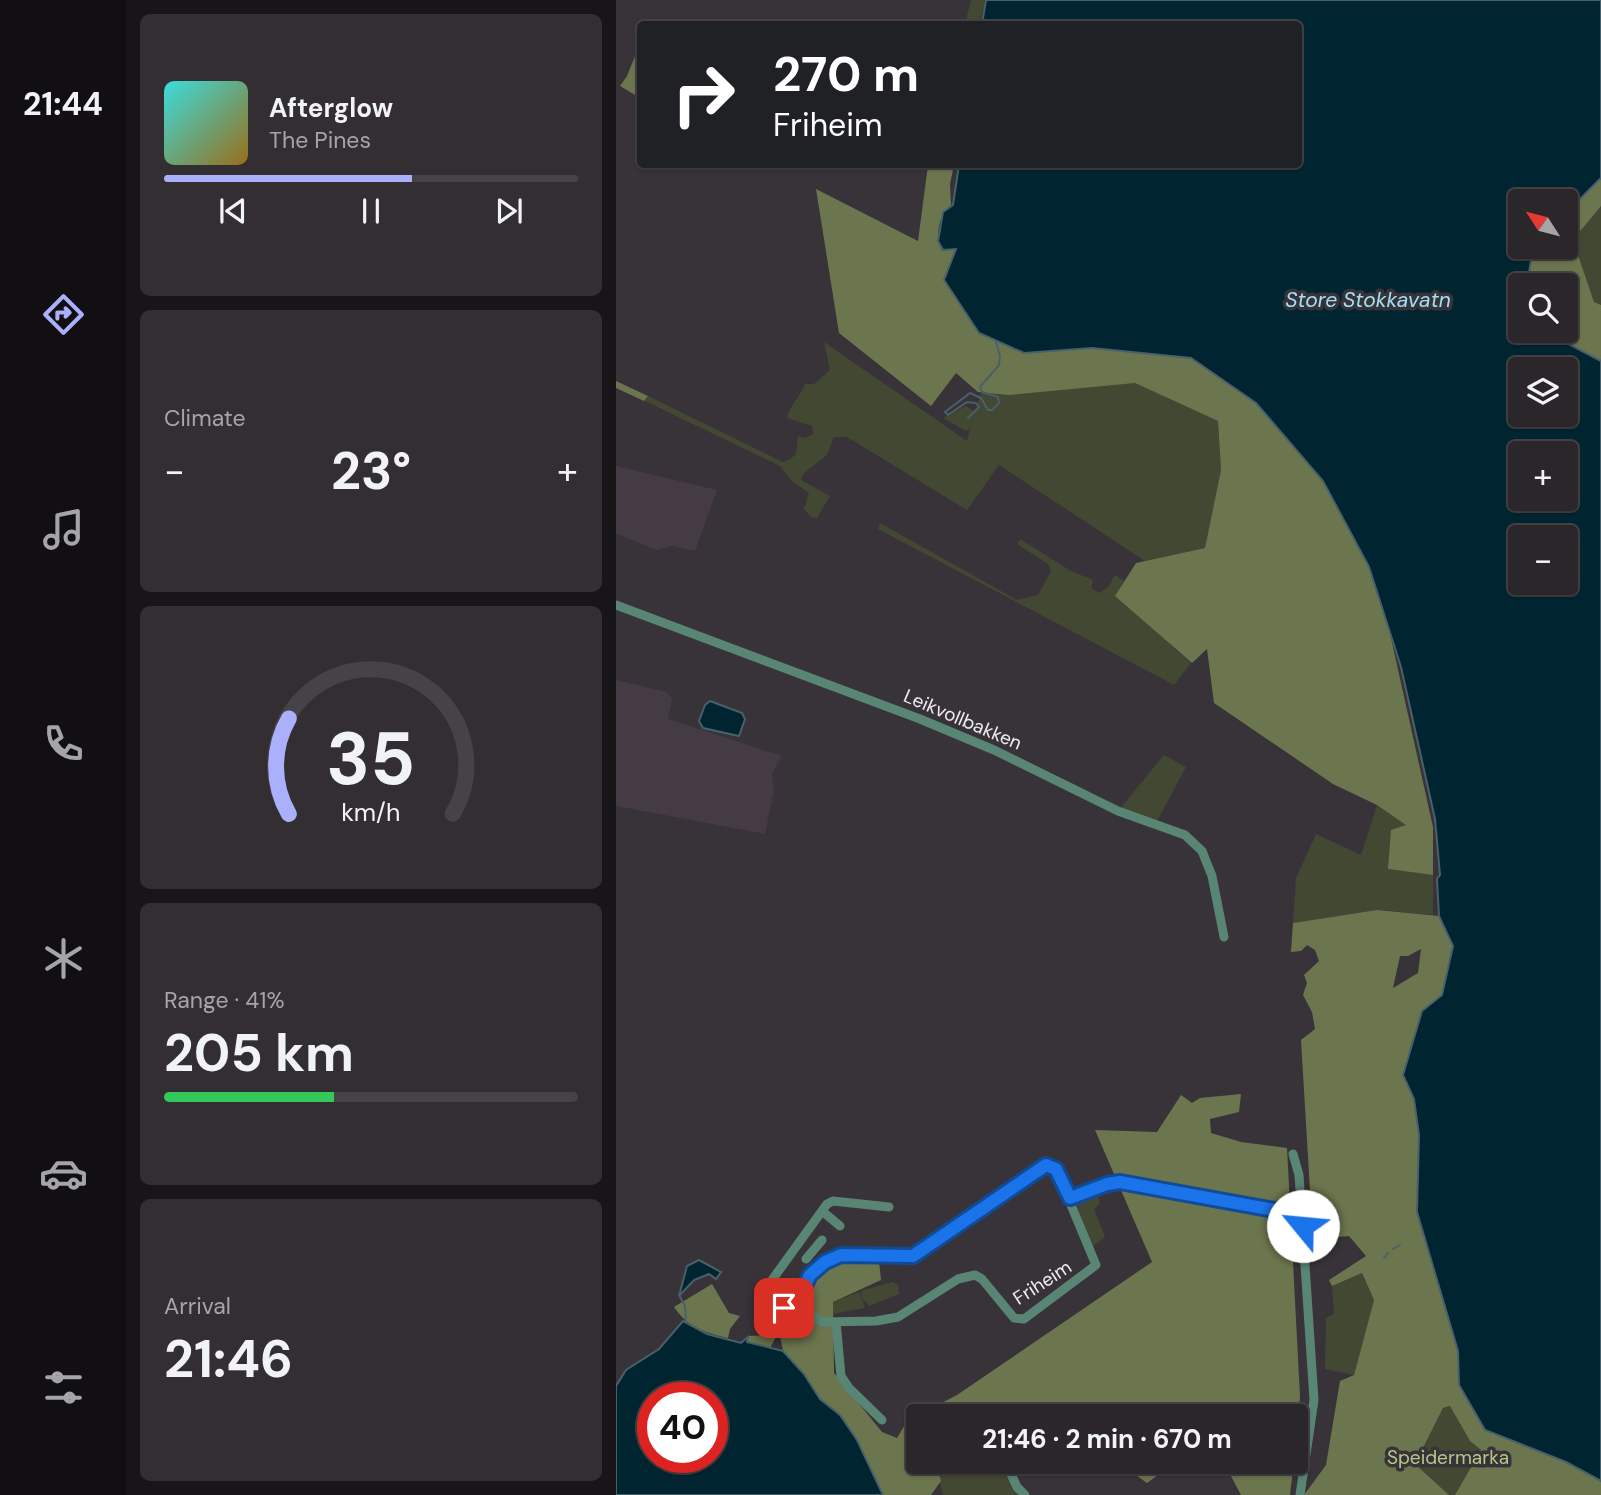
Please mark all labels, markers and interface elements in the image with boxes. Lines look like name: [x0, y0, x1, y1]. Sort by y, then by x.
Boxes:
text: 270 m: [773, 42, 919, 106]
icon: right: [658, 49, 749, 140]
text: 21:44: [23, 83, 103, 125]
text: Afterglow: [269, 91, 393, 125]
text: Friheim: [773, 104, 882, 146]
text: The Pines: [269, 125, 371, 155]
north arrow: [1508, 189, 1578, 259]
map controls: [1508, 189, 1578, 595]
icon: previous: [214, 192, 252, 230]
icon: pause: [352, 192, 390, 230]
icon: next: [490, 192, 528, 230]
button: search: [1508, 273, 1578, 343]
water label: Store Stokkavatn: [1285, 286, 1451, 314]
icon: directions: [39, 290, 88, 339]
button: layers: [1508, 357, 1578, 427]
text: Climate: [164, 403, 246, 433]
text: 23°: [331, 437, 411, 505]
button: +: [1508, 441, 1578, 511]
text: −: [164, 446, 185, 496]
text: +: [557, 446, 578, 496]
icon: music: [39, 505, 88, 554]
button: −: [1508, 525, 1578, 595]
street label: Leikvollbakken: [900, 683, 1026, 756]
text: 35: [326, 712, 416, 807]
icon: phone: [39, 719, 88, 768]
text: km/h: [341, 795, 401, 828]
icon: climate: [39, 934, 88, 983]
text: Range · 41%: [164, 985, 285, 1015]
text: 205 km: [164, 1019, 354, 1087]
icon: car: [39, 1149, 88, 1198]
position arrow: [1266, 1189, 1340, 1263]
street label: Friheim: [1008, 1254, 1076, 1311]
pin: [754, 1278, 814, 1338]
icon: arrive: [765, 1289, 803, 1327]
text: Arrival: [164, 1291, 231, 1321]
text: 21:46: [164, 1325, 293, 1393]
icon: filters: [39, 1363, 88, 1412]
speed limit sign: 40: [637, 1382, 728, 1473]
text: 21:46 · 2 min · 670 m: [982, 1422, 1232, 1456]
park label: Speidermarka: [1387, 1445, 1509, 1470]

